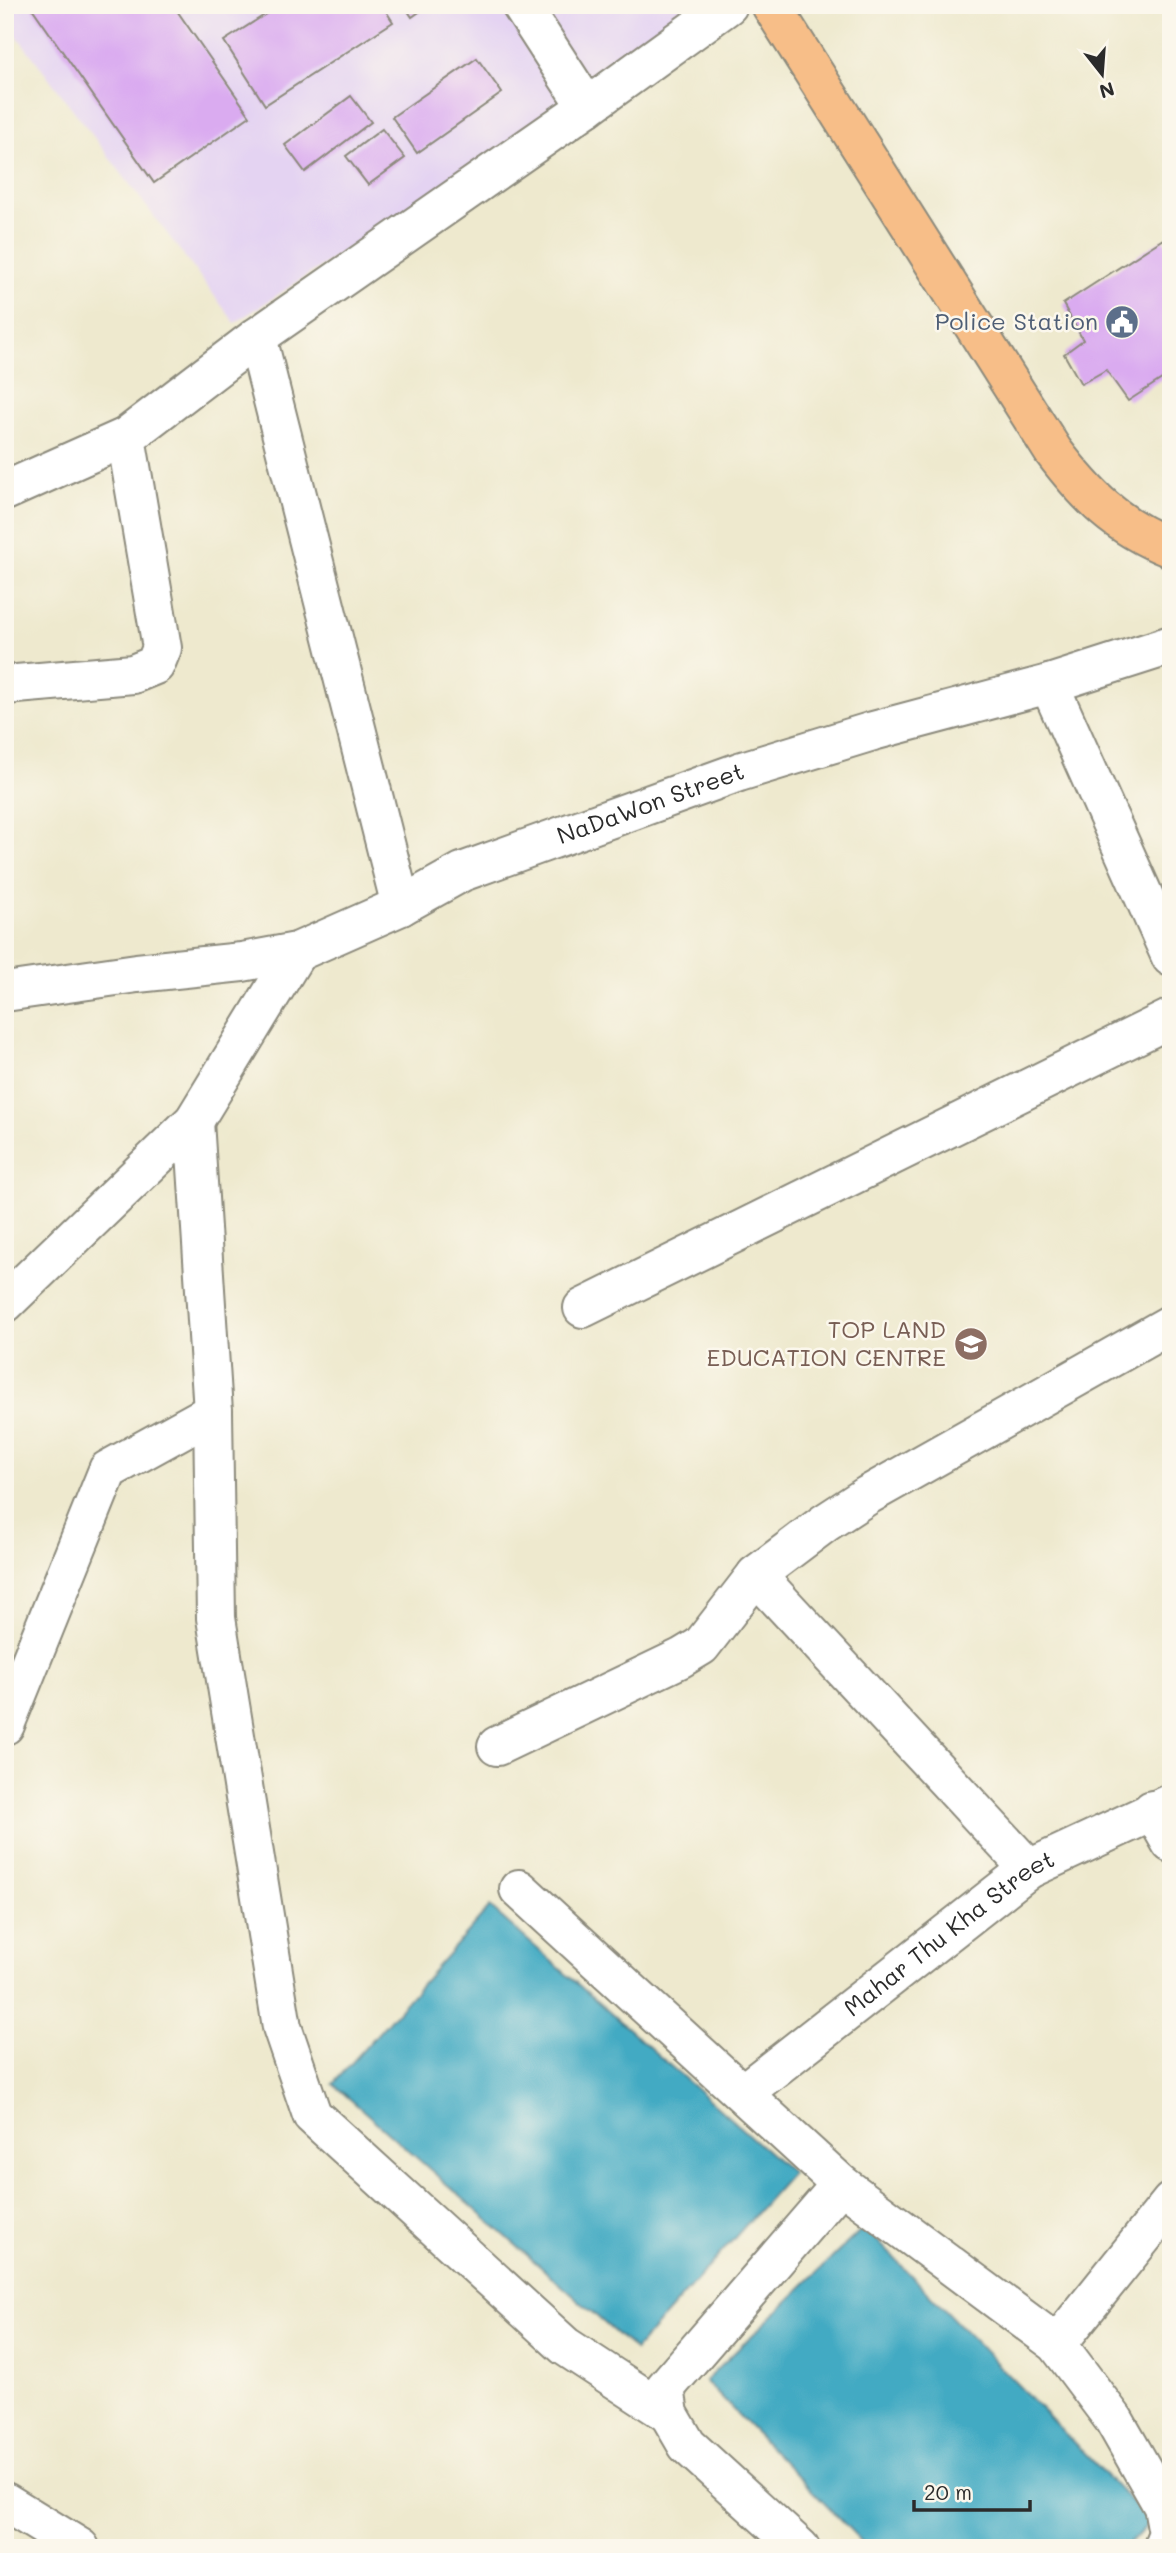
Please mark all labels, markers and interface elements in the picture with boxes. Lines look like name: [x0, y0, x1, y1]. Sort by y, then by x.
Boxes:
north arrow: [1068, 38, 1138, 108]
text: N: [1097, 77, 1118, 105]
public building icon: Police Station: [1103, 303, 1141, 341]
place label: Police Station: [935, 305, 1098, 336]
street label: NaDaWon Street: [552, 754, 748, 850]
place label: TOP LAND EDUCATION CENTRE: [707, 1313, 946, 1372]
school or university icon: TOP LAND EDUCATION CENTRE: [952, 1325, 990, 1363]
street label: Mahar Thu Kha Street: [837, 1842, 1059, 2022]
scale bar: [914, 2469, 1029, 2513]
text: 20 m: [924, 2478, 972, 2505]

